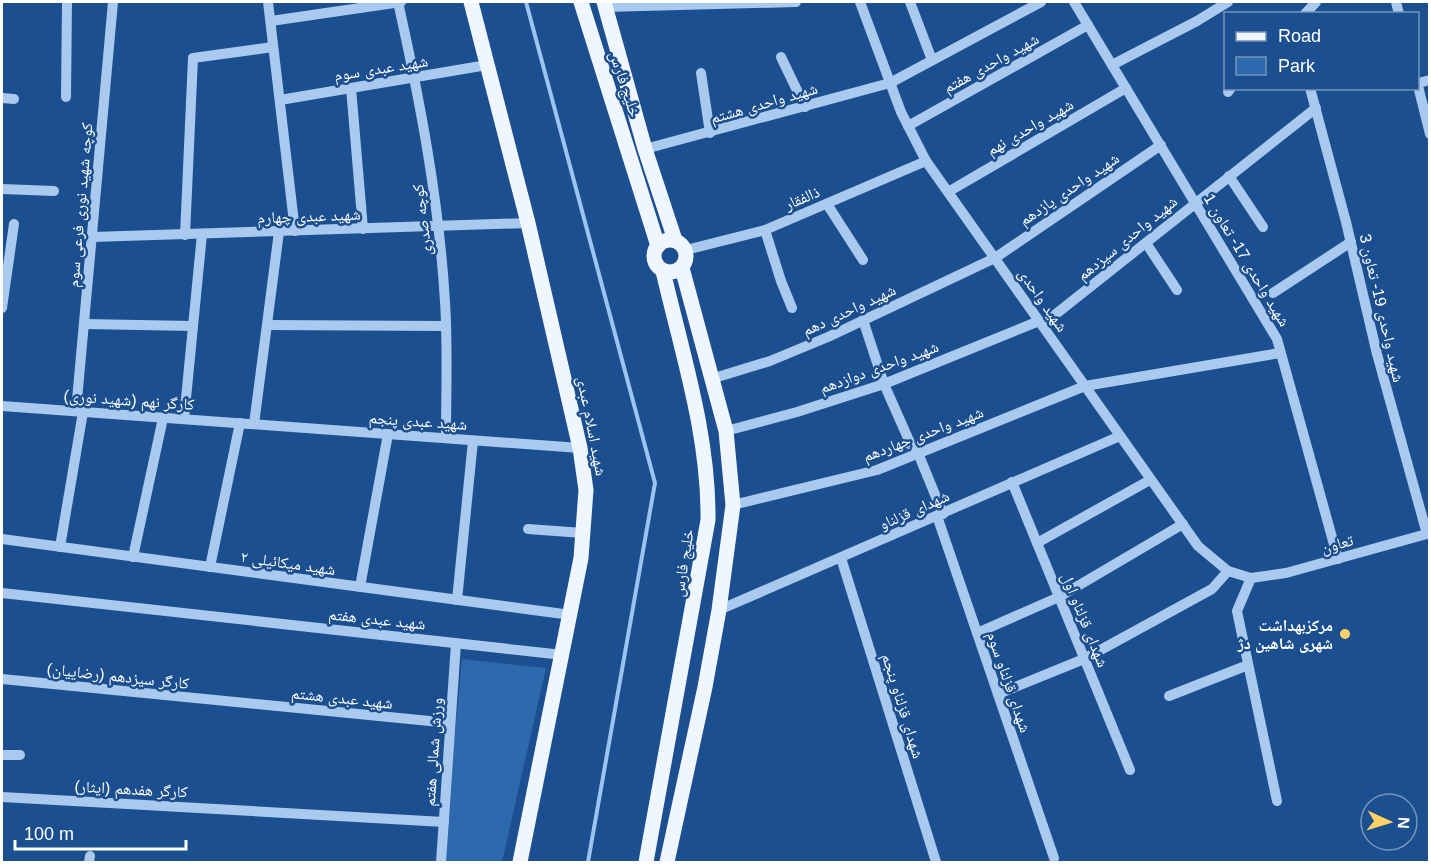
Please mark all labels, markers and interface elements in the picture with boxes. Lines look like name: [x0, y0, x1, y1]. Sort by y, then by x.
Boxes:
legend: [1224, 12, 1419, 90]
text: Road: [1278, 26, 1321, 46]
street label: شهید واحدی هفتم: [940, 30, 1043, 98]
street label: خلیج فارس: [604, 49, 644, 120]
street label: شهید عبدی سوم: [333, 52, 430, 86]
text: Park: [1278, 56, 1316, 76]
street label: شهید واحدی هشتم: [708, 80, 820, 128]
street label: شهید واحدی نهم: [984, 95, 1077, 160]
street label: کوچه شهید نوری فرعی سوم: [64, 122, 98, 288]
street label: شهید واحدی یازدهم: [1016, 149, 1123, 230]
street label: کوچه صدری: [409, 183, 437, 257]
street label: ذالفقار: [781, 183, 822, 214]
street label: شهید واحدی 17- تعاون 1: [1199, 191, 1293, 330]
street label: شهید واحدی سیزدهم: [1074, 192, 1182, 285]
street label: شهید عبدی چهارم: [257, 206, 361, 228]
street label: شهید واحدی 19- تعاون 3: [1355, 232, 1407, 384]
street label: شهید واحدی: [1013, 265, 1071, 336]
street label: شهید واحدی دهم: [800, 281, 899, 341]
street label: شهید واحدی دوازدهم: [817, 338, 941, 398]
street label: شهید اسلام عبدی: [572, 375, 610, 478]
street label: کارگر نهم (شهید نوری): [63, 387, 195, 415]
street label: شهید واحدی چهاردهم: [860, 403, 986, 467]
street label: شهید عبدی پنجم: [368, 409, 468, 435]
street label: شهدای قزلناو: [876, 487, 953, 535]
street label: خلیج فارس: [669, 528, 699, 598]
street label: تعاون: [1319, 531, 1356, 559]
street label: شهید میکائیلی ۲: [239, 548, 337, 580]
street label: شهدای قزلناو اول: [1056, 570, 1112, 670]
street label: شهید عبدی هفتم: [327, 605, 426, 635]
place label: مرکزبهداشت شهری شاهین دژ: [1237, 617, 1333, 653]
marker: مرکزبهداشت شهری شاهین دژ: [1338, 627, 1352, 641]
street label: شهدای قزلناو سوم: [982, 629, 1034, 735]
street label: شهدای قزلناو پنجم: [877, 651, 927, 761]
street label: کارگر سیزدهم (رضاییان): [46, 660, 190, 694]
street label: شهید عبدی هشتم: [290, 684, 394, 714]
street label: ورزش شمالی هفتم: [421, 697, 447, 807]
street label: کارگر هفدهم (ایثار): [74, 778, 188, 802]
north arrow: [1359, 792, 1419, 852]
scale bar: [15, 813, 186, 851]
text: N: [1395, 817, 1412, 829]
text: 100 m: [24, 824, 74, 844]

